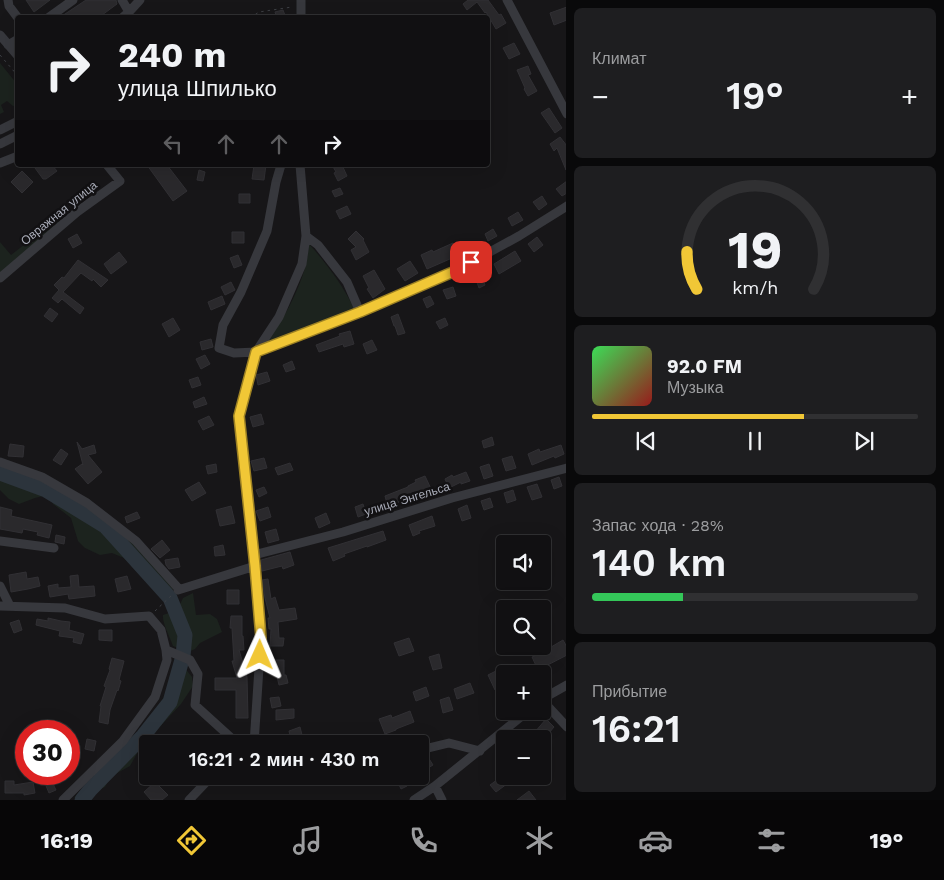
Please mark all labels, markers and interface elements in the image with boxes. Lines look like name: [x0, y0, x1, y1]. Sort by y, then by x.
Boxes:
text: 240 m: [118, 34, 227, 76]
icon: right: [35, 35, 100, 100]
text: Климат: [592, 49, 646, 68]
text: 19°: [726, 74, 784, 118]
text: улица Шпилько: [118, 76, 277, 101]
text: −: [592, 80, 609, 113]
text: +: [901, 80, 918, 113]
icon: left: [159, 130, 187, 158]
icon: ahead: [212, 130, 240, 158]
icon: ahead: [265, 130, 293, 158]
icon: right: [318, 130, 346, 158]
street label: Овражная улица: [18, 178, 100, 248]
text: 19: [728, 220, 782, 281]
pin: [450, 241, 492, 283]
icon: arrive: [457, 248, 485, 276]
text: km/h: [732, 277, 778, 298]
text: 92.0 FM: [667, 355, 742, 378]
text: Музыка: [667, 378, 724, 397]
icon: previous: [632, 427, 660, 455]
icon: pause: [741, 427, 769, 455]
icon: next: [850, 427, 878, 455]
street label: улица Энгельса: [363, 479, 452, 519]
text: Запас хода · 28%: [592, 516, 724, 535]
map controls: [496, 535, 551, 785]
button: sound: [496, 535, 551, 590]
text: 140 km: [592, 541, 726, 585]
button: search: [496, 600, 551, 655]
position arrow: [233, 628, 285, 680]
button: +: [496, 665, 551, 720]
text: Прибытие: [592, 682, 667, 701]
text: 16:21: [592, 707, 681, 751]
speed limit sign: 30: [15, 720, 80, 785]
button: −: [496, 730, 551, 785]
text: 16:21 · 2 мин · 430 m: [189, 748, 379, 771]
icon: directions: [174, 823, 209, 858]
icon: music: [290, 823, 325, 858]
icon: phone: [406, 823, 441, 858]
icon: climate: [522, 823, 557, 858]
icon: car: [638, 823, 673, 858]
icon: filters: [754, 823, 789, 858]
text: 16:19: [40, 828, 93, 853]
text: 19°: [870, 828, 903, 853]

